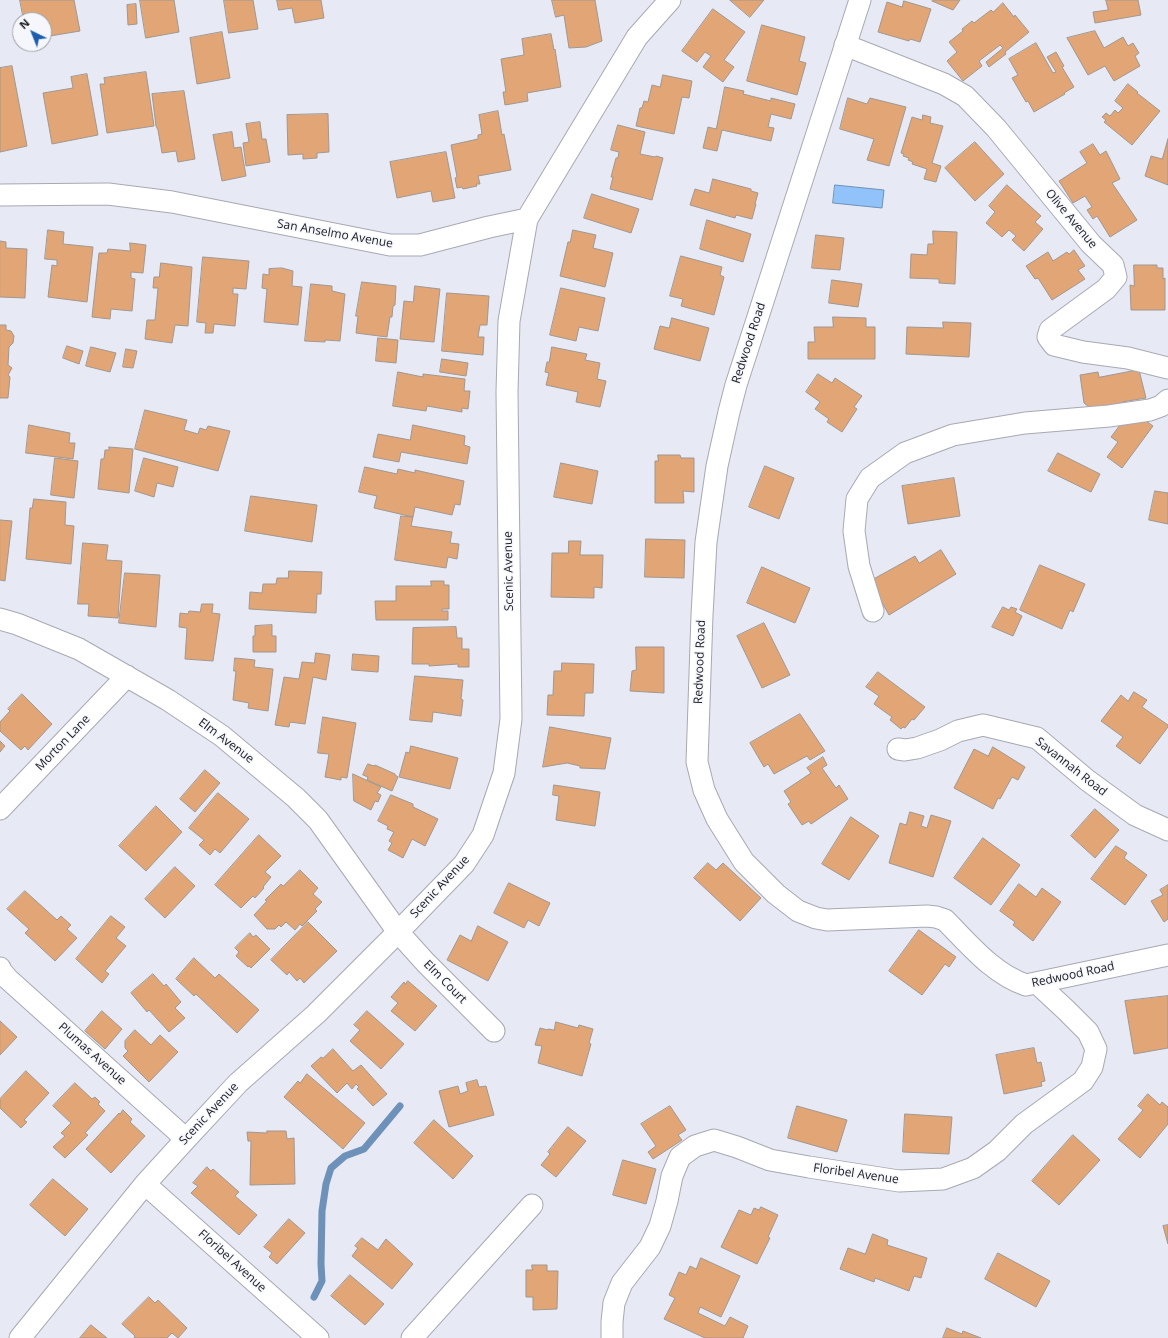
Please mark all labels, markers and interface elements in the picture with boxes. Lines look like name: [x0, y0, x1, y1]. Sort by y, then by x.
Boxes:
north arrow: [12, 12, 52, 52]
text: N: [16, 15, 33, 32]
street label: Olive Avenue: [1042, 186, 1100, 252]
street label: San Anselmo Avenue: [276, 217, 394, 251]
street label: Redwood Road: [729, 301, 769, 385]
street label: Scenic Avenue: [501, 531, 517, 611]
street label: Redwood Road: [691, 620, 709, 704]
street label: Morton Lane: [33, 712, 93, 774]
street label: Elm Avenue: [195, 715, 257, 767]
street label: Savannah Road: [1033, 735, 1109, 799]
street label: Scenic Avenue: [407, 853, 473, 921]
street label: Elm Court: [420, 957, 470, 1007]
street label: Redwood Road: [1030, 959, 1116, 991]
street label: Plumas Avenue: [55, 1020, 129, 1088]
street label: Scenic Avenue: [176, 1080, 242, 1148]
street label: Floribel Avenue: [812, 1161, 900, 1187]
street label: Floribel Avenue: [195, 1227, 269, 1295]

